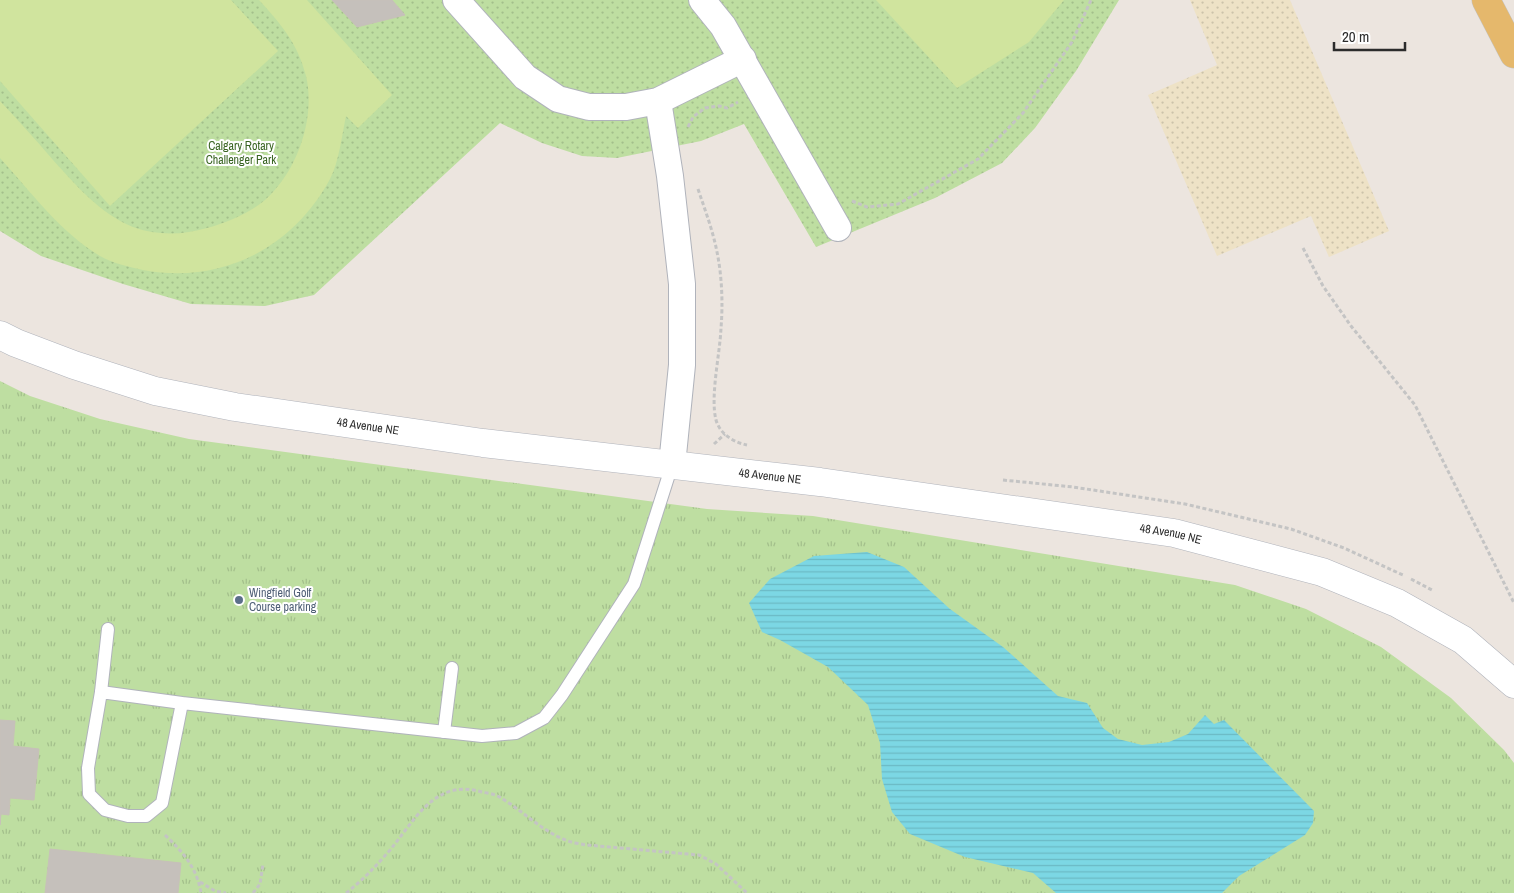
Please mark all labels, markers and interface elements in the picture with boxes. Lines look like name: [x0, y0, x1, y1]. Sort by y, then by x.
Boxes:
scale bar: [1334, 20, 1405, 52]
text: 20 m: [1342, 26, 1369, 47]
park label: Calgary Rotary Challenger Park: [206, 138, 276, 168]
street label: 48 Avenue NE: [336, 414, 400, 439]
street label: 48 Avenue NE: [738, 465, 802, 488]
street label: 48 Avenue NE: [1139, 520, 1203, 548]
place label: Wingfield Golf Course parking: [249, 585, 317, 615]
marker: Wingfield Golf Course parking: [233, 594, 245, 606]

